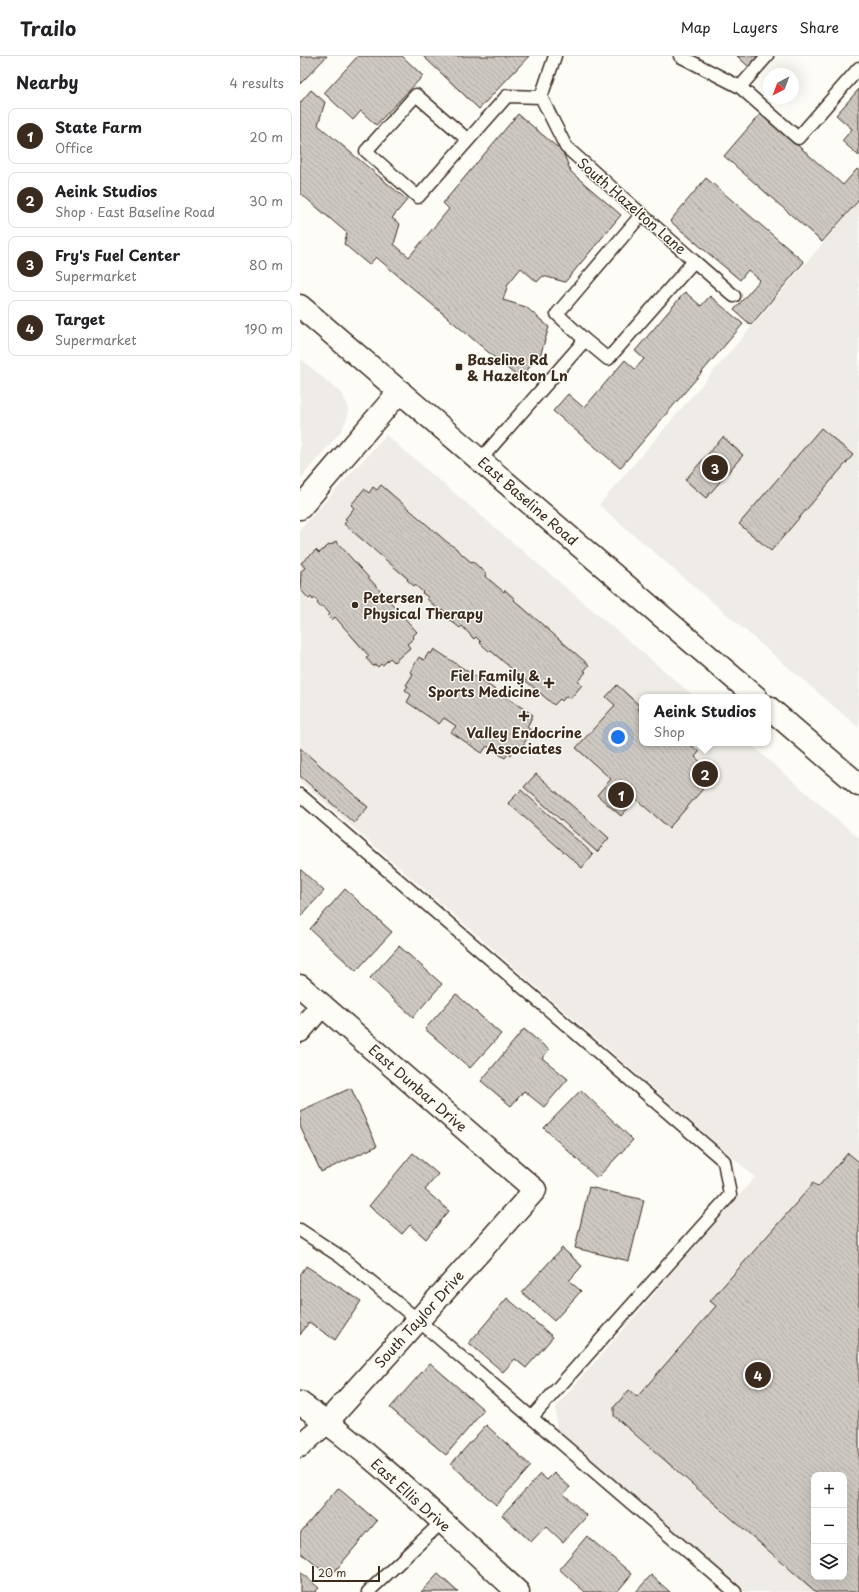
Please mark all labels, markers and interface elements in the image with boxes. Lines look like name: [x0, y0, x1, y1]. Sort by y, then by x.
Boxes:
text: Trailo: [20, 14, 76, 42]
text: Map: [681, 17, 711, 38]
text: Layers: [733, 17, 778, 38]
text: Share: [800, 17, 839, 38]
north arrow: [763, 68, 799, 104]
text: Nearby: [16, 69, 78, 95]
text: 4 results: [230, 73, 284, 92]
text: State Farm: [55, 115, 142, 138]
text: 1: [27, 127, 33, 146]
text: 20 m: [249, 127, 283, 146]
text: Office: [55, 138, 93, 157]
street label: South Hazelton Lane: [573, 153, 691, 259]
text: Aeink Studios: [55, 179, 157, 202]
text: 2: [25, 191, 35, 210]
text: 30 m: [249, 191, 283, 210]
text: Shop · East Baseline Road: [55, 202, 215, 221]
text: Fry's Fuel Center: [55, 243, 180, 266]
text: 3: [26, 255, 34, 274]
text: 80 m: [249, 255, 283, 274]
text: Supermarket: [55, 266, 137, 285]
text: Target: [55, 307, 105, 330]
text: 4: [26, 319, 34, 338]
text: 190 m: [244, 319, 283, 338]
text: Supermarket: [55, 330, 137, 349]
place label: Baseline Rd & Hazelton Ln: [467, 349, 568, 386]
marker: Baseline Rd & Hazelton Ln: [454, 362, 464, 372]
street label: East Baseline Road: [473, 452, 583, 550]
pin: 3: [702, 453, 728, 483]
place label: Petersen Physical Therapy: [363, 587, 483, 624]
marker: Petersen Physical Therapy: [350, 600, 360, 610]
place label: Fiel Family & Sports Medicine: [428, 665, 541, 702]
marker: Fiel Family & Sports Medicine: [543, 677, 555, 689]
popup: [639, 694, 771, 746]
text: Aeink Studios: [654, 699, 756, 722]
marker: Valley Endocrine Associates: [518, 710, 530, 722]
place label: Valley Endocrine Associates: [466, 722, 582, 759]
text: Shop: [654, 722, 685, 741]
your location: [608, 727, 628, 747]
pin: 2: [692, 759, 718, 789]
pin: 1: [608, 780, 634, 810]
street label: East Dunbar Drive: [364, 1039, 472, 1137]
street label: South Taylor Drive: [369, 1266, 469, 1372]
pin: 4: [745, 1360, 771, 1390]
street label: East Ellis Drive: [367, 1453, 455, 1537]
map controls: [811, 1472, 847, 1580]
button: +: [811, 1472, 847, 1508]
button: −: [811, 1508, 847, 1544]
button: layers: [811, 1544, 847, 1580]
scale bar: [312, 1564, 380, 1583]
text: 20 m: [318, 1564, 346, 1581]

